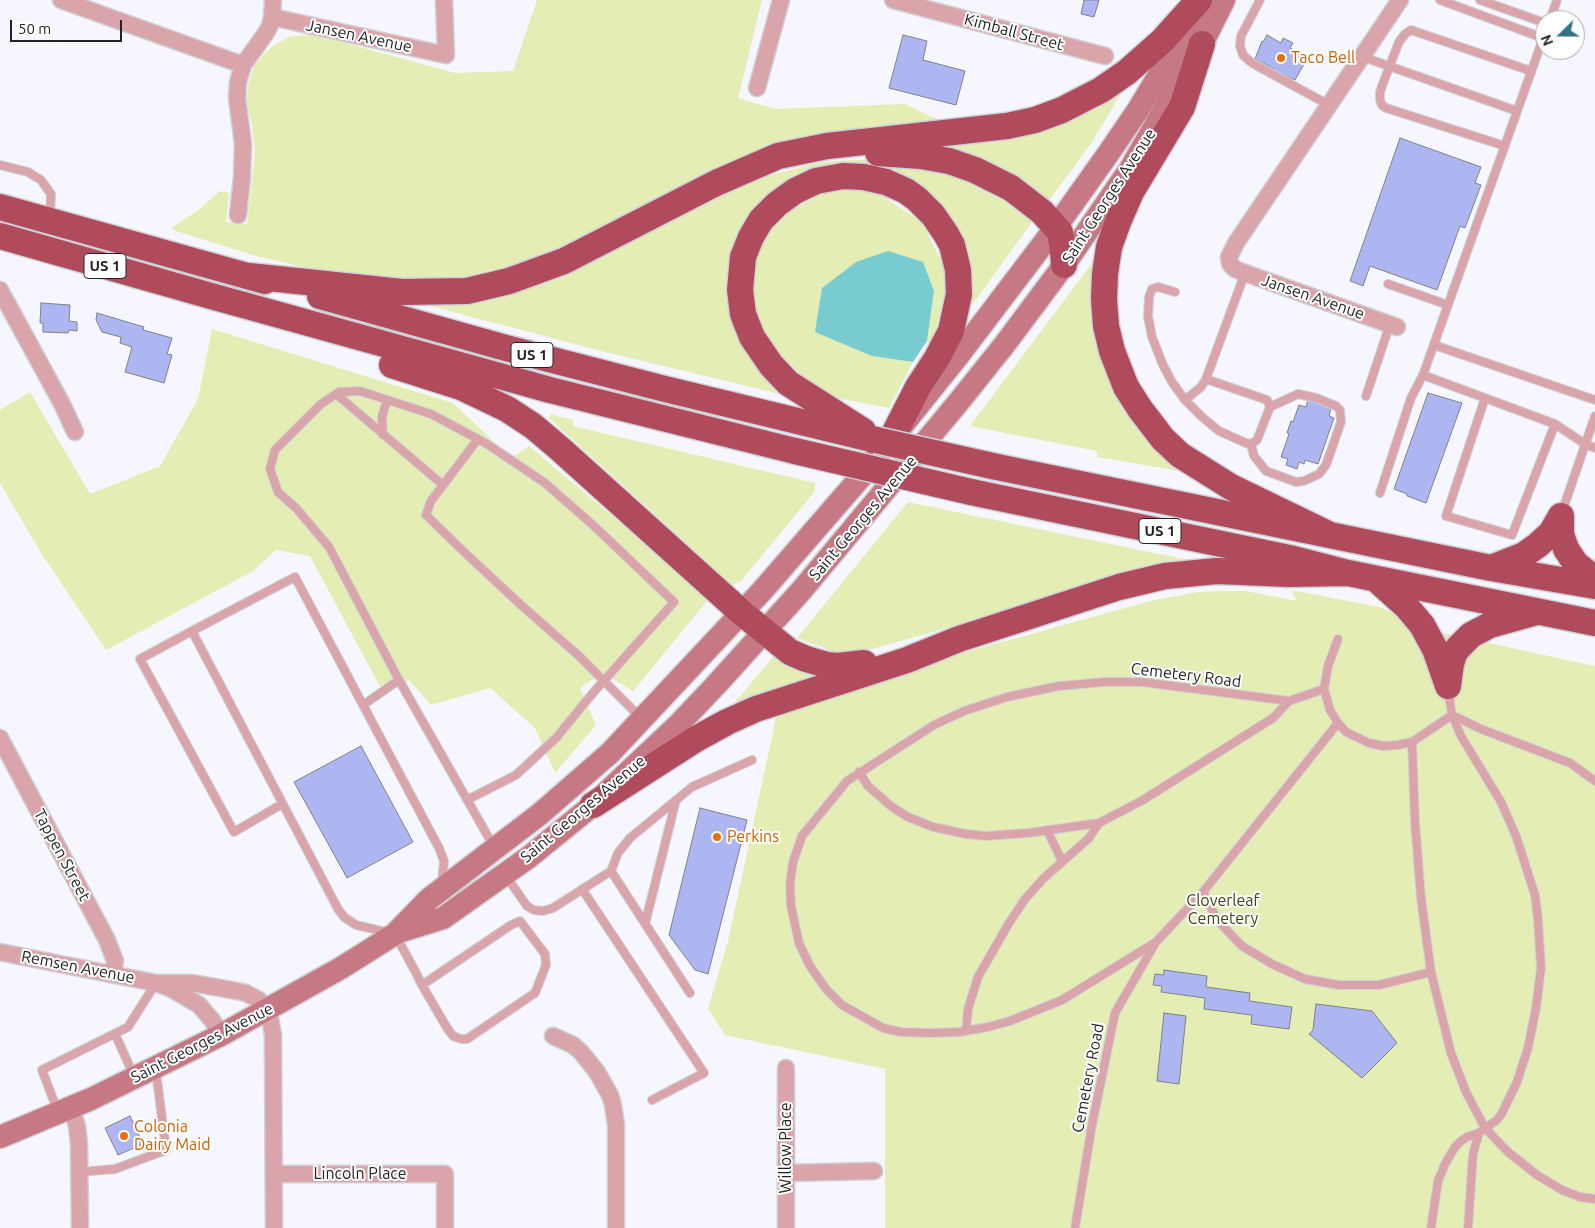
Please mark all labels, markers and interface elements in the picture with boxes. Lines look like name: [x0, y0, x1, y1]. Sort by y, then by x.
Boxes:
scale bar: [12, 10, 125, 42]
street label: Kimball Street: [962, 10, 1066, 54]
north arrow: [1535, 10, 1585, 60]
street label: Jansen Avenue: [304, 15, 414, 57]
text: 50 m: [18, 20, 51, 37]
text: N: [1538, 32, 1556, 48]
place label: Taco Bell: [1291, 48, 1355, 68]
marker: Taco Bell: [1275, 52, 1287, 64]
street label: Saint Georges Avenue: [1058, 125, 1160, 267]
road number: US 1: [84, 254, 126, 278]
street label: Jansen Avenue: [1259, 270, 1367, 324]
road number: US 1: [511, 342, 553, 368]
street label: Saint Georges Avenue: [805, 452, 921, 584]
road number: US 1: [1139, 518, 1181, 544]
street label: Cemetery Road: [1130, 659, 1242, 691]
street label: Saint Georges Avenue: [517, 751, 649, 867]
street label: Tappen Street: [30, 806, 94, 904]
place label: Perkins: [727, 827, 779, 847]
marker: Perkins: [711, 831, 723, 843]
park label: Cloverleaf Cemetery: [1186, 891, 1260, 929]
street label: Remsen Avenue: [20, 947, 136, 987]
street label: Saint Georges Avenue: [128, 999, 276, 1087]
street label: Cemetery Road: [1068, 1022, 1108, 1134]
street label: Willow Place: [776, 1102, 796, 1194]
place label: Colonia Dairy Maid: [134, 1117, 211, 1155]
marker: Colonia Dairy Maid: [118, 1130, 130, 1142]
street label: Lincoln Place: [313, 1164, 407, 1184]

